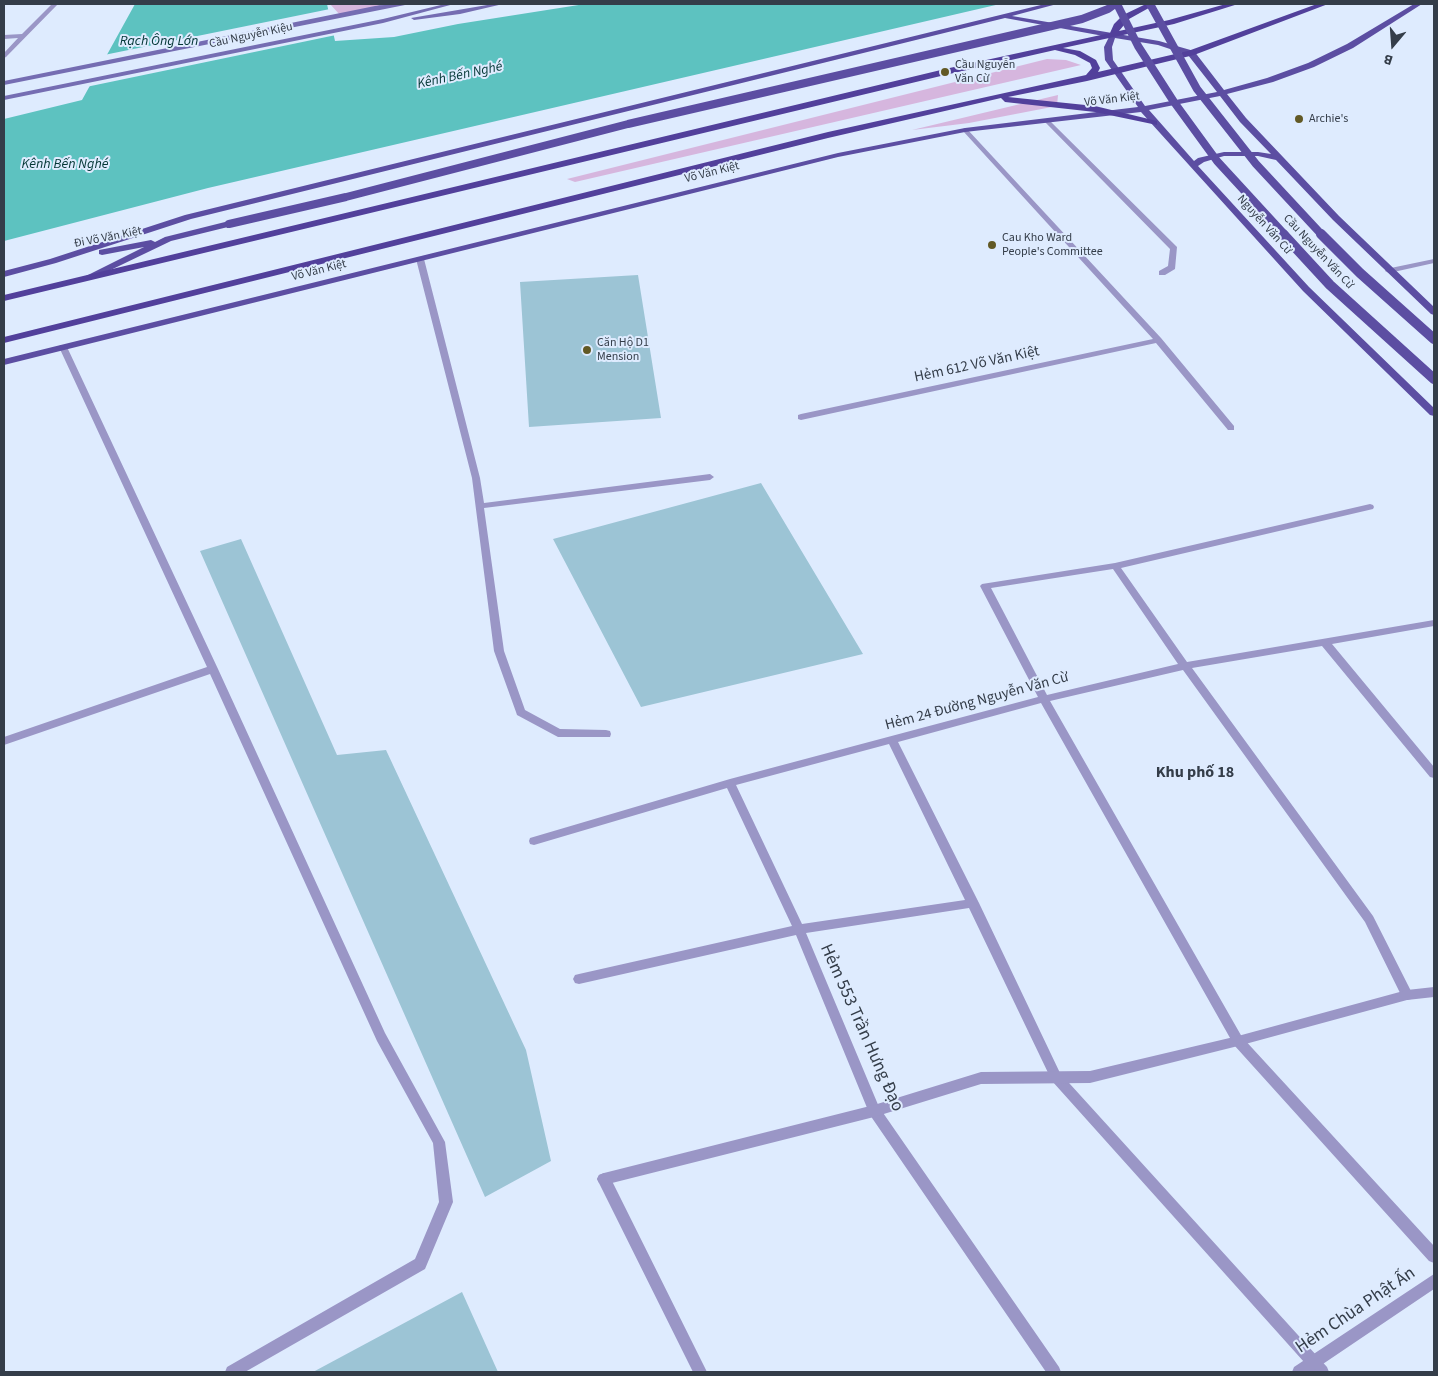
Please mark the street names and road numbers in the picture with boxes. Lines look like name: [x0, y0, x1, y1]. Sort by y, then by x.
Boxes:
street label: Cầu Nguyễn Kiệu: [208, 20, 294, 52]
street label: Võ Văn Kiệt: [1084, 89, 1140, 111]
street label: Võ Văn Kiệt: [683, 159, 741, 187]
street label: Nguyễn Văn Cừ: [1234, 192, 1294, 258]
street label: Cầu Nguyễn Văn Cừ: [1280, 212, 1356, 292]
street label: Đi Võ Văn Kiệt: [73, 224, 143, 252]
street label: Võ Văn Kiệt: [290, 257, 348, 285]
street label: Hẻm 612 Võ Văn Kiệt: [913, 343, 1041, 387]
street label: Hẻm 24 Đường Nguyễn Văn Cừ: [883, 669, 1071, 735]
street label: Hẻm 553 Trần Hưng Đạo: [814, 941, 908, 1115]
street label: Hẻm Chùa Phật Ấn: [1292, 1263, 1420, 1359]

